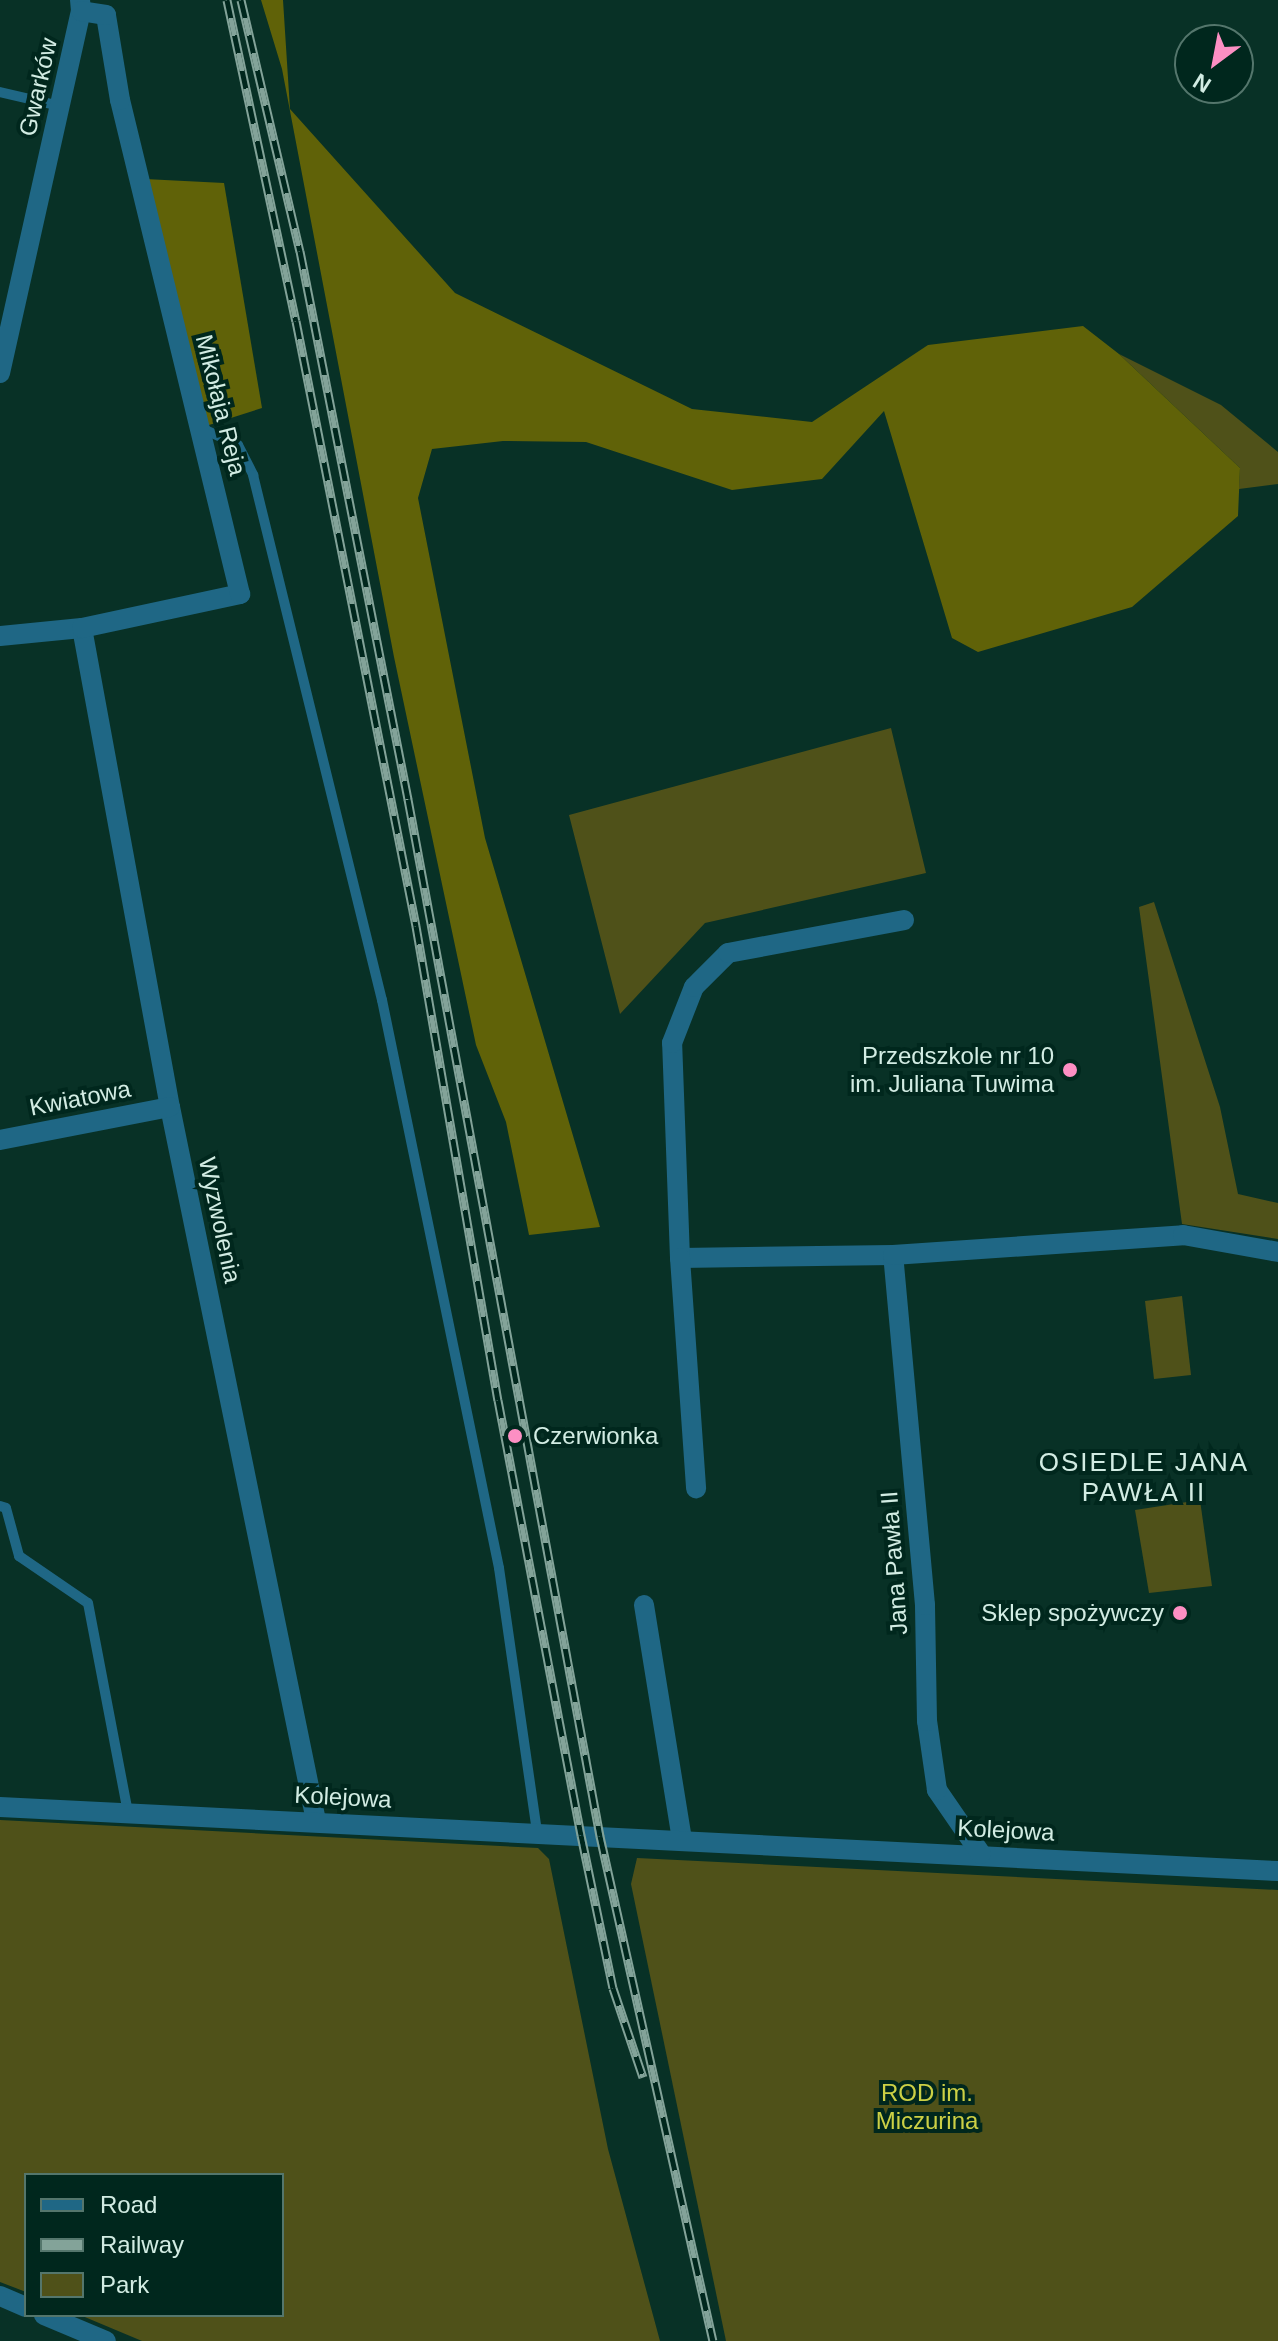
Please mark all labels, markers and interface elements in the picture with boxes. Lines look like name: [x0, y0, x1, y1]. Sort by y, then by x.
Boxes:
north arrow: [1174, 24, 1254, 104]
street label: Gwarków: [13, 35, 63, 139]
text: N: [1189, 68, 1215, 98]
street label: Mikołaja Reja: [190, 332, 252, 478]
place label: Przedszkole nr 10 im. Juliana Tuwima: [849, 1042, 1054, 1098]
marker: Przedszkole nr 10 im. Juliana Tuwima: [1061, 1061, 1079, 1079]
street label: Kwiatowa: [27, 1074, 133, 1122]
street label: Wyzwolenia: [193, 1154, 247, 1286]
place label: Czerwionka: [533, 1422, 658, 1450]
marker: Czerwionka: [504, 1425, 526, 1447]
district label: OSIEDLE JANA PAWŁA II: [1039, 1447, 1249, 1508]
street label: Jana Pawła II: [875, 1490, 913, 1636]
place label: Sklep spożywczy: [981, 1599, 1164, 1627]
marker: Sklep spożywczy: [1171, 1604, 1189, 1622]
street label: Kolejowa: [294, 1780, 392, 1814]
street label: Kolejowa: [957, 1813, 1055, 1847]
park label: ROD im. Miczurina: [876, 2079, 978, 2135]
legend: [24, 2173, 284, 2317]
text: Road: [100, 2191, 157, 2218]
text: Railway: [100, 2231, 184, 2258]
text: Park: [100, 2271, 149, 2298]

